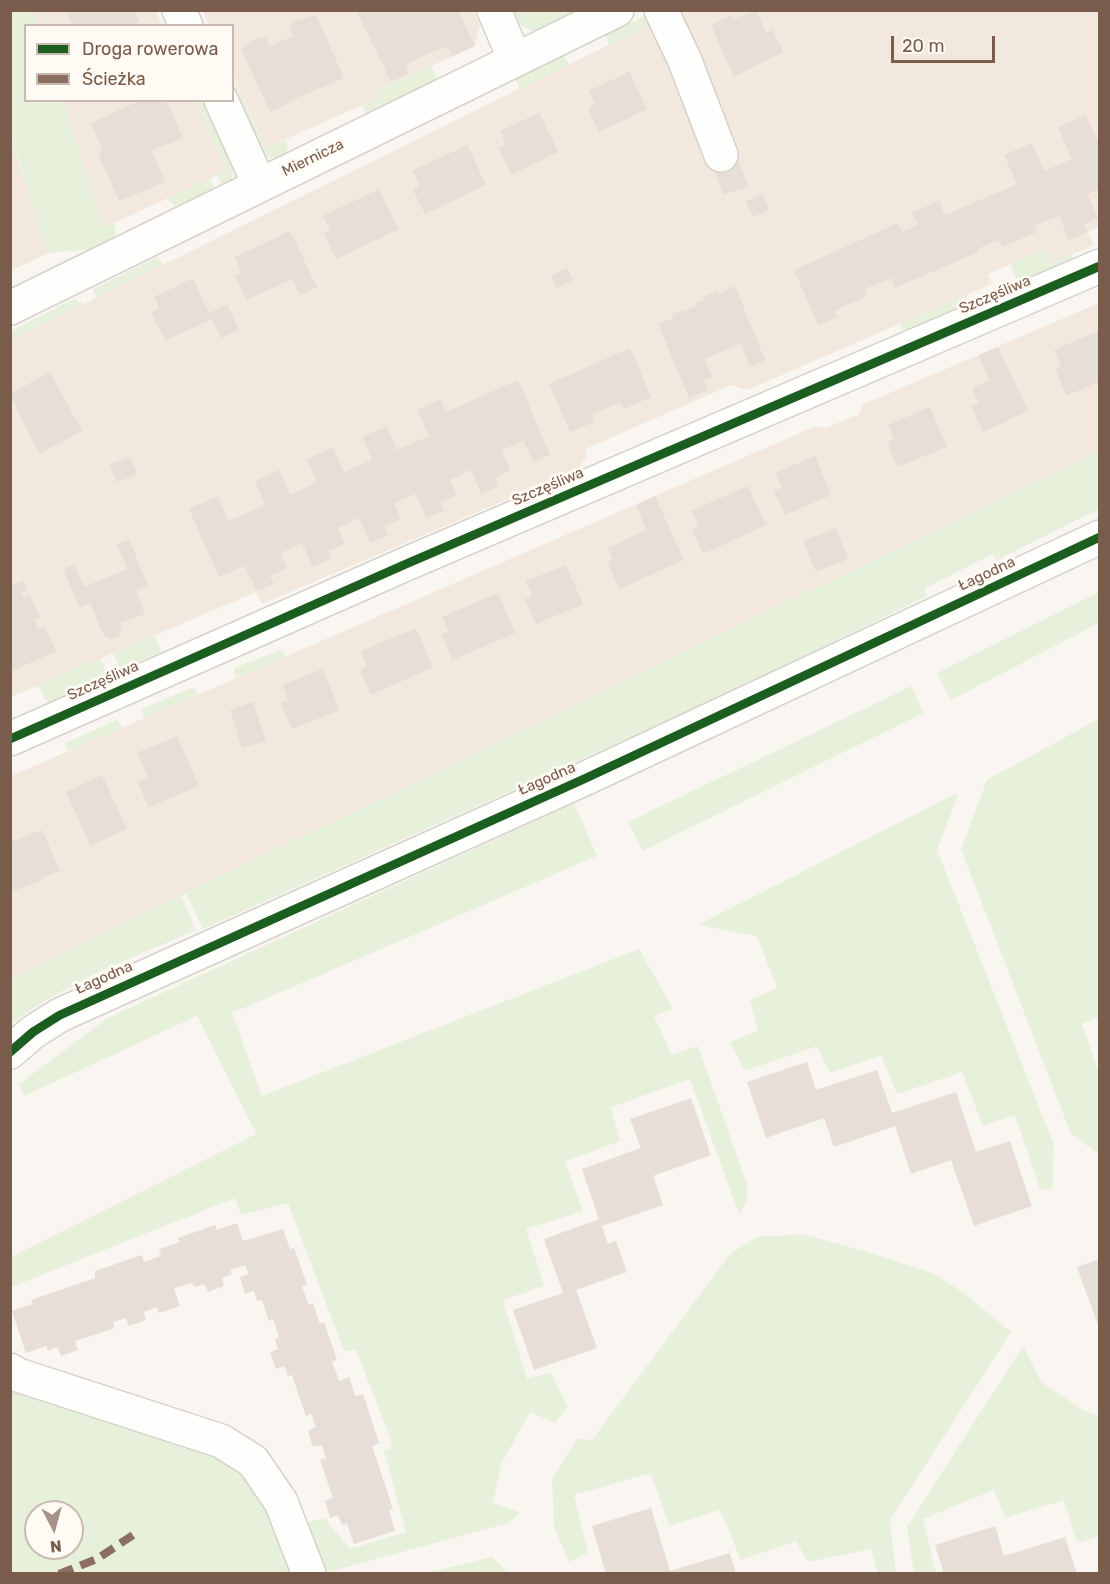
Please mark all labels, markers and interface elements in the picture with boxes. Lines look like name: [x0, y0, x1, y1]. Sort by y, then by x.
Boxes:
legend: [24, 24, 234, 102]
scale bar: [894, 24, 998, 62]
text: 20 m: [902, 35, 944, 57]
text: Droga rowerowa: [82, 38, 218, 60]
text: Ścieżka: [82, 68, 146, 90]
street label: Miernicza: [279, 135, 347, 181]
street label: Szczęśliwa: [956, 272, 1034, 318]
street label: Szczęśliwa: [509, 464, 587, 510]
street label: Łagodna: [956, 553, 1018, 595]
street label: Szczęśliwa: [65, 657, 141, 705]
street label: Łagodna: [516, 758, 578, 800]
street label: Łagodna: [73, 957, 135, 999]
north arrow: [24, 1500, 84, 1560]
text: N: [49, 1536, 62, 1556]

